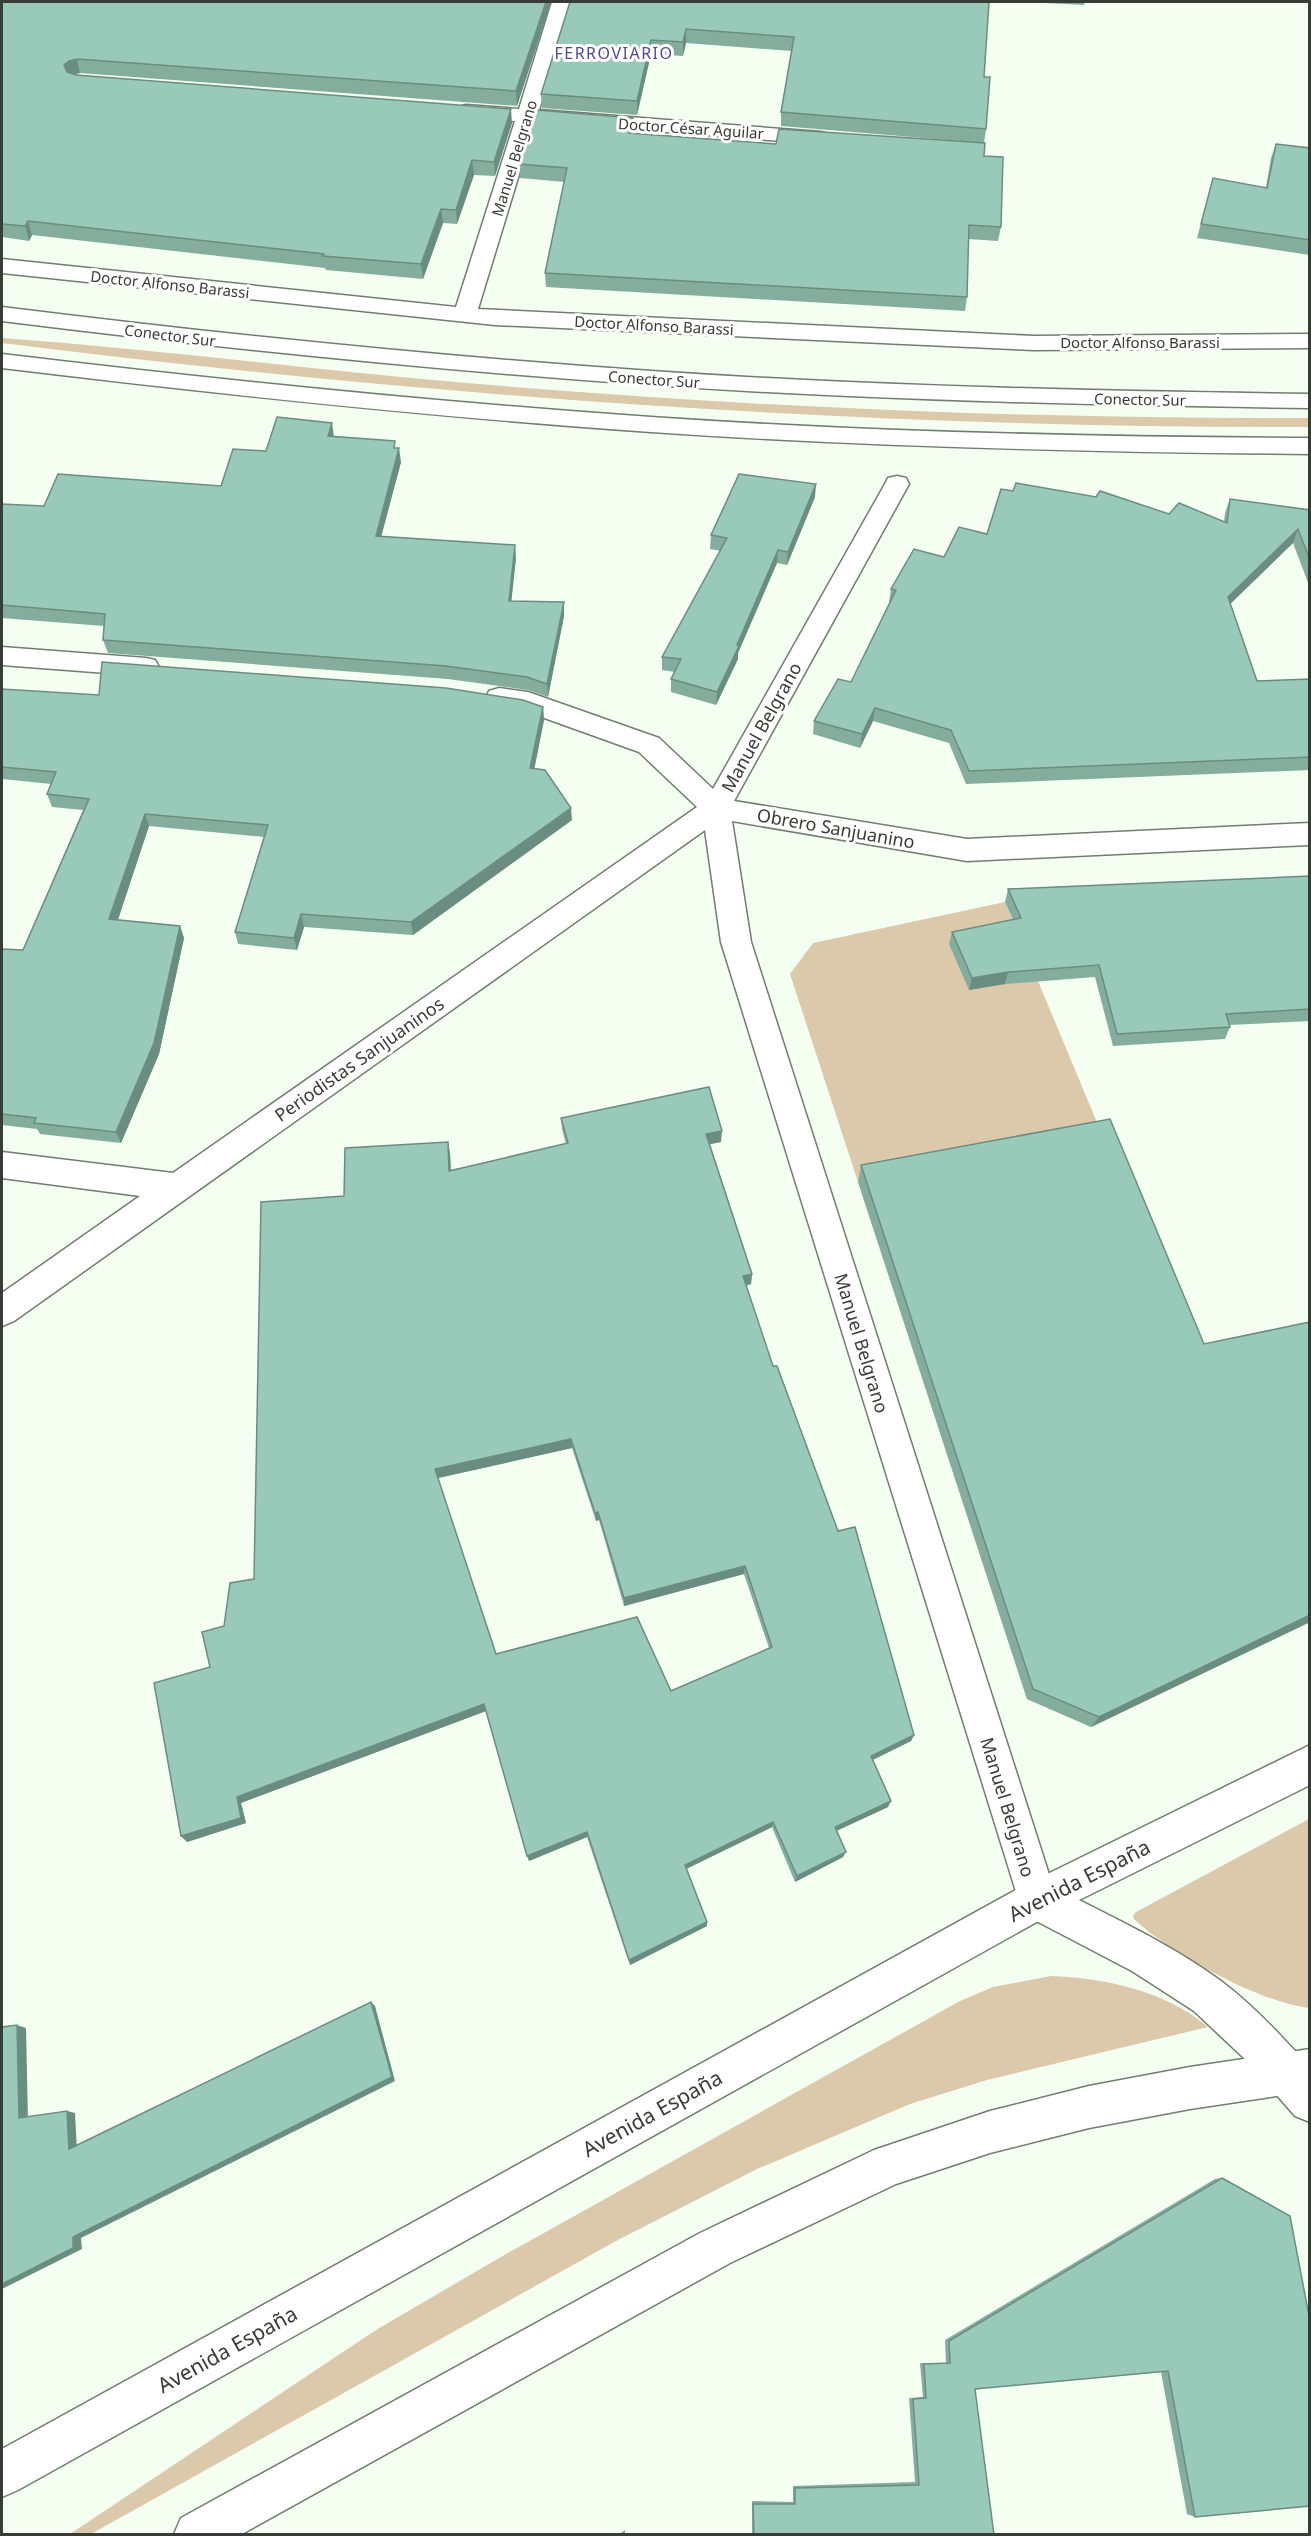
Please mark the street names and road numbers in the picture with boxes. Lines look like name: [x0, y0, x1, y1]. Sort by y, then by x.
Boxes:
street label: Manuel Belgrano: [487, 97, 541, 219]
street label: Doctor César Aguilar: [618, 113, 764, 143]
street label: Doctor Alfonso Barassi: [90, 266, 250, 302]
street label: Doctor Alfonso Barassi: [574, 311, 734, 339]
street label: Conector Sur: [123, 319, 217, 351]
street label: Doctor Alfonso Barassi: [1060, 332, 1220, 352]
street label: Conector Sur: [608, 366, 700, 392]
street label: Conector Sur: [1094, 388, 1186, 410]
street label: Manuel Belgrano: [715, 658, 807, 796]
street label: Obrero Sanjuanino: [755, 802, 917, 854]
street label: Periodistas Sanjuaninos: [270, 991, 448, 1127]
street label: Manuel Belgrano: [829, 1270, 895, 1416]
street label: Manuel Belgrano: [975, 1734, 1041, 1880]
street label: Avenida España: [1003, 1832, 1155, 1928]
street label: Avenida España: [577, 2063, 727, 2163]
street label: Avenida España: [152, 2299, 302, 2399]

